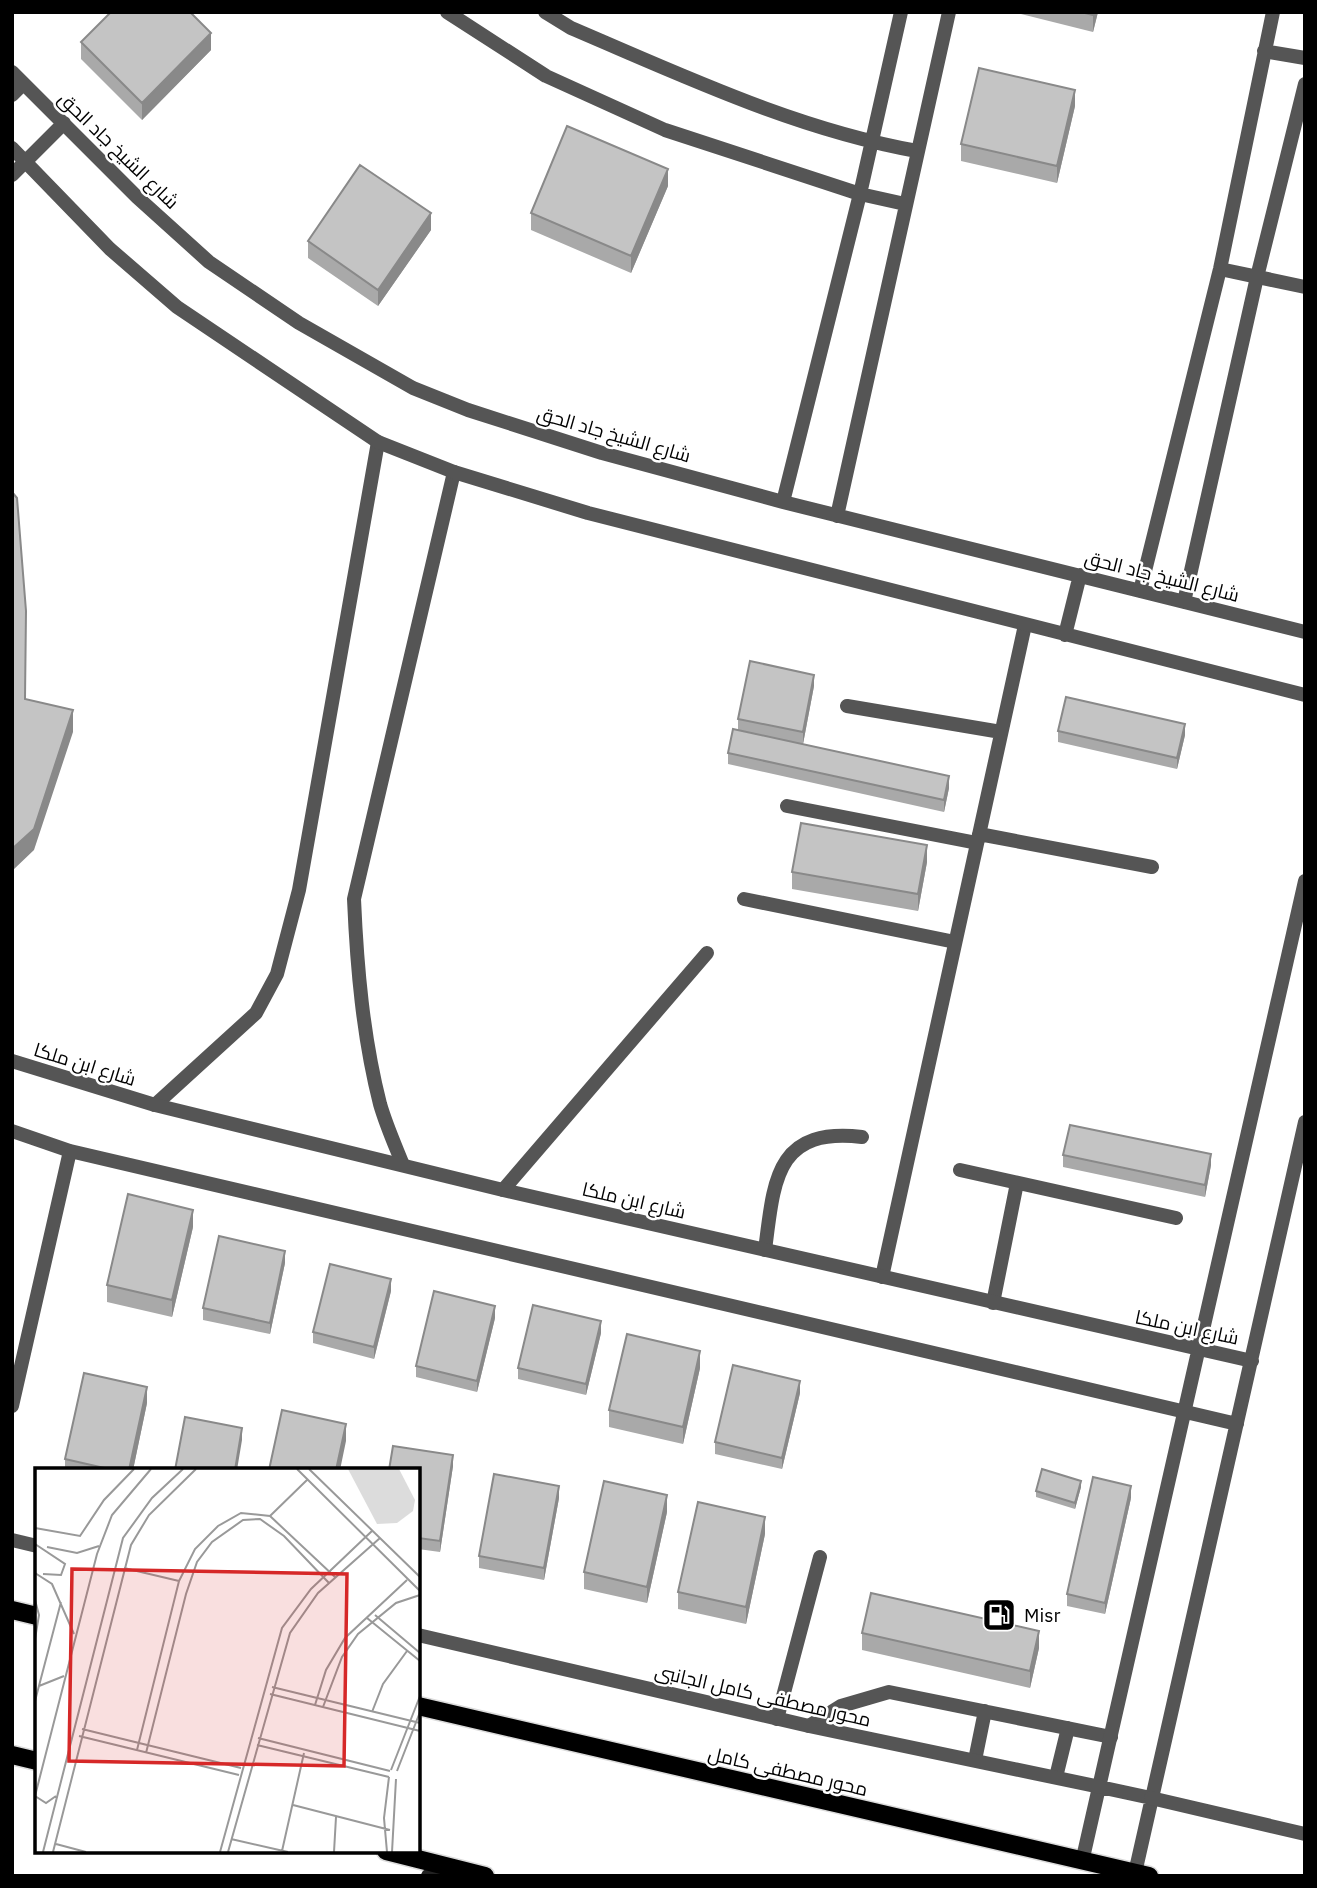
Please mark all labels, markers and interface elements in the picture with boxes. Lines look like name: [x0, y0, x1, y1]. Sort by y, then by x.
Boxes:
street label: شارع الشيخ جاد الحق: [52, 86, 184, 215]
street label: شارع الشيخ جاد الحق: [534, 401, 694, 469]
street label: شارع الشيخ جاد الحق: [1082, 545, 1242, 609]
street label: شارع ابن ملكا: [31, 1037, 139, 1093]
street label: شارع ابن ملكا: [580, 1176, 688, 1225]
street label: شارع ابن ملكا: [1133, 1304, 1241, 1352]
inset map: [35, 1468, 420, 1853]
fuel station icon: Misr: [980, 1596, 1018, 1634]
place label: Misr: [1024, 1603, 1060, 1627]
street label: محور مصطفى كامل الجانبى: [653, 1658, 873, 1732]
street label: محور مصطفى كامل: [706, 1741, 870, 1801]

